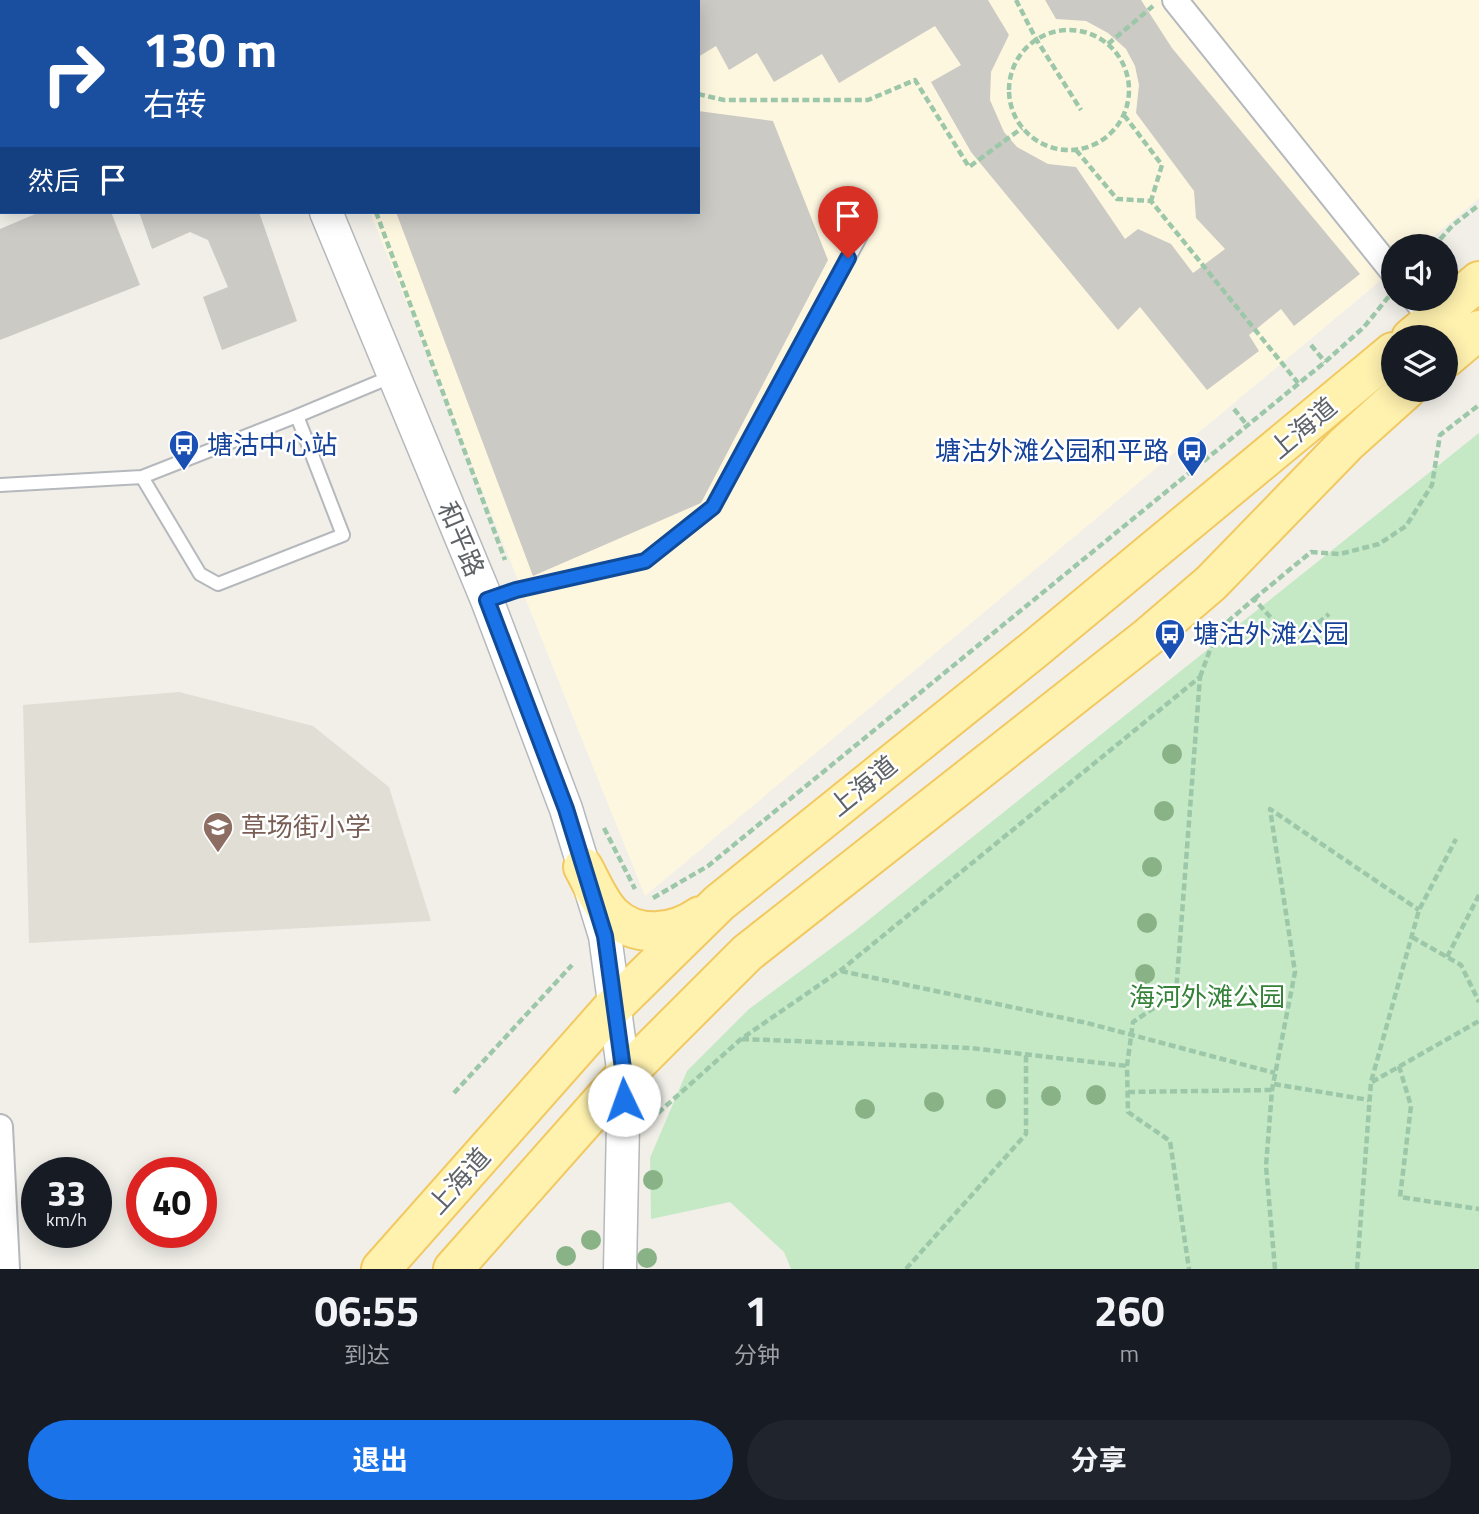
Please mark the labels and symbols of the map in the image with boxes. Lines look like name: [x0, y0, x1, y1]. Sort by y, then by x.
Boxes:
pin: [818, 186, 878, 258]
street label: 上海道: [1260, 388, 1345, 468]
place label: 塘沽中心站: [207, 425, 337, 464]
bus stop icon: 塘沽中心站: [167, 428, 201, 472]
place label: 塘沽外滩公园和平路: [935, 431, 1169, 470]
bus stop icon: 塘沽外滩公园和平路: [1175, 434, 1209, 478]
street label: 和平路: [428, 495, 495, 582]
place label: 塘沽外滩公园: [1193, 614, 1349, 653]
bus stop icon: 塘沽外滩公园: [1153, 617, 1187, 661]
street label: 上海道: [820, 746, 905, 825]
place label: 草场街小学: [241, 807, 371, 846]
school or university icon: 草场街小学: [201, 810, 235, 854]
park label: 海河外滩公园: [1129, 977, 1285, 1016]
position arrow: [587, 1063, 661, 1137]
street label: 上海道: [418, 1139, 499, 1223]
speed limit sign: 40: [126, 1157, 217, 1248]

